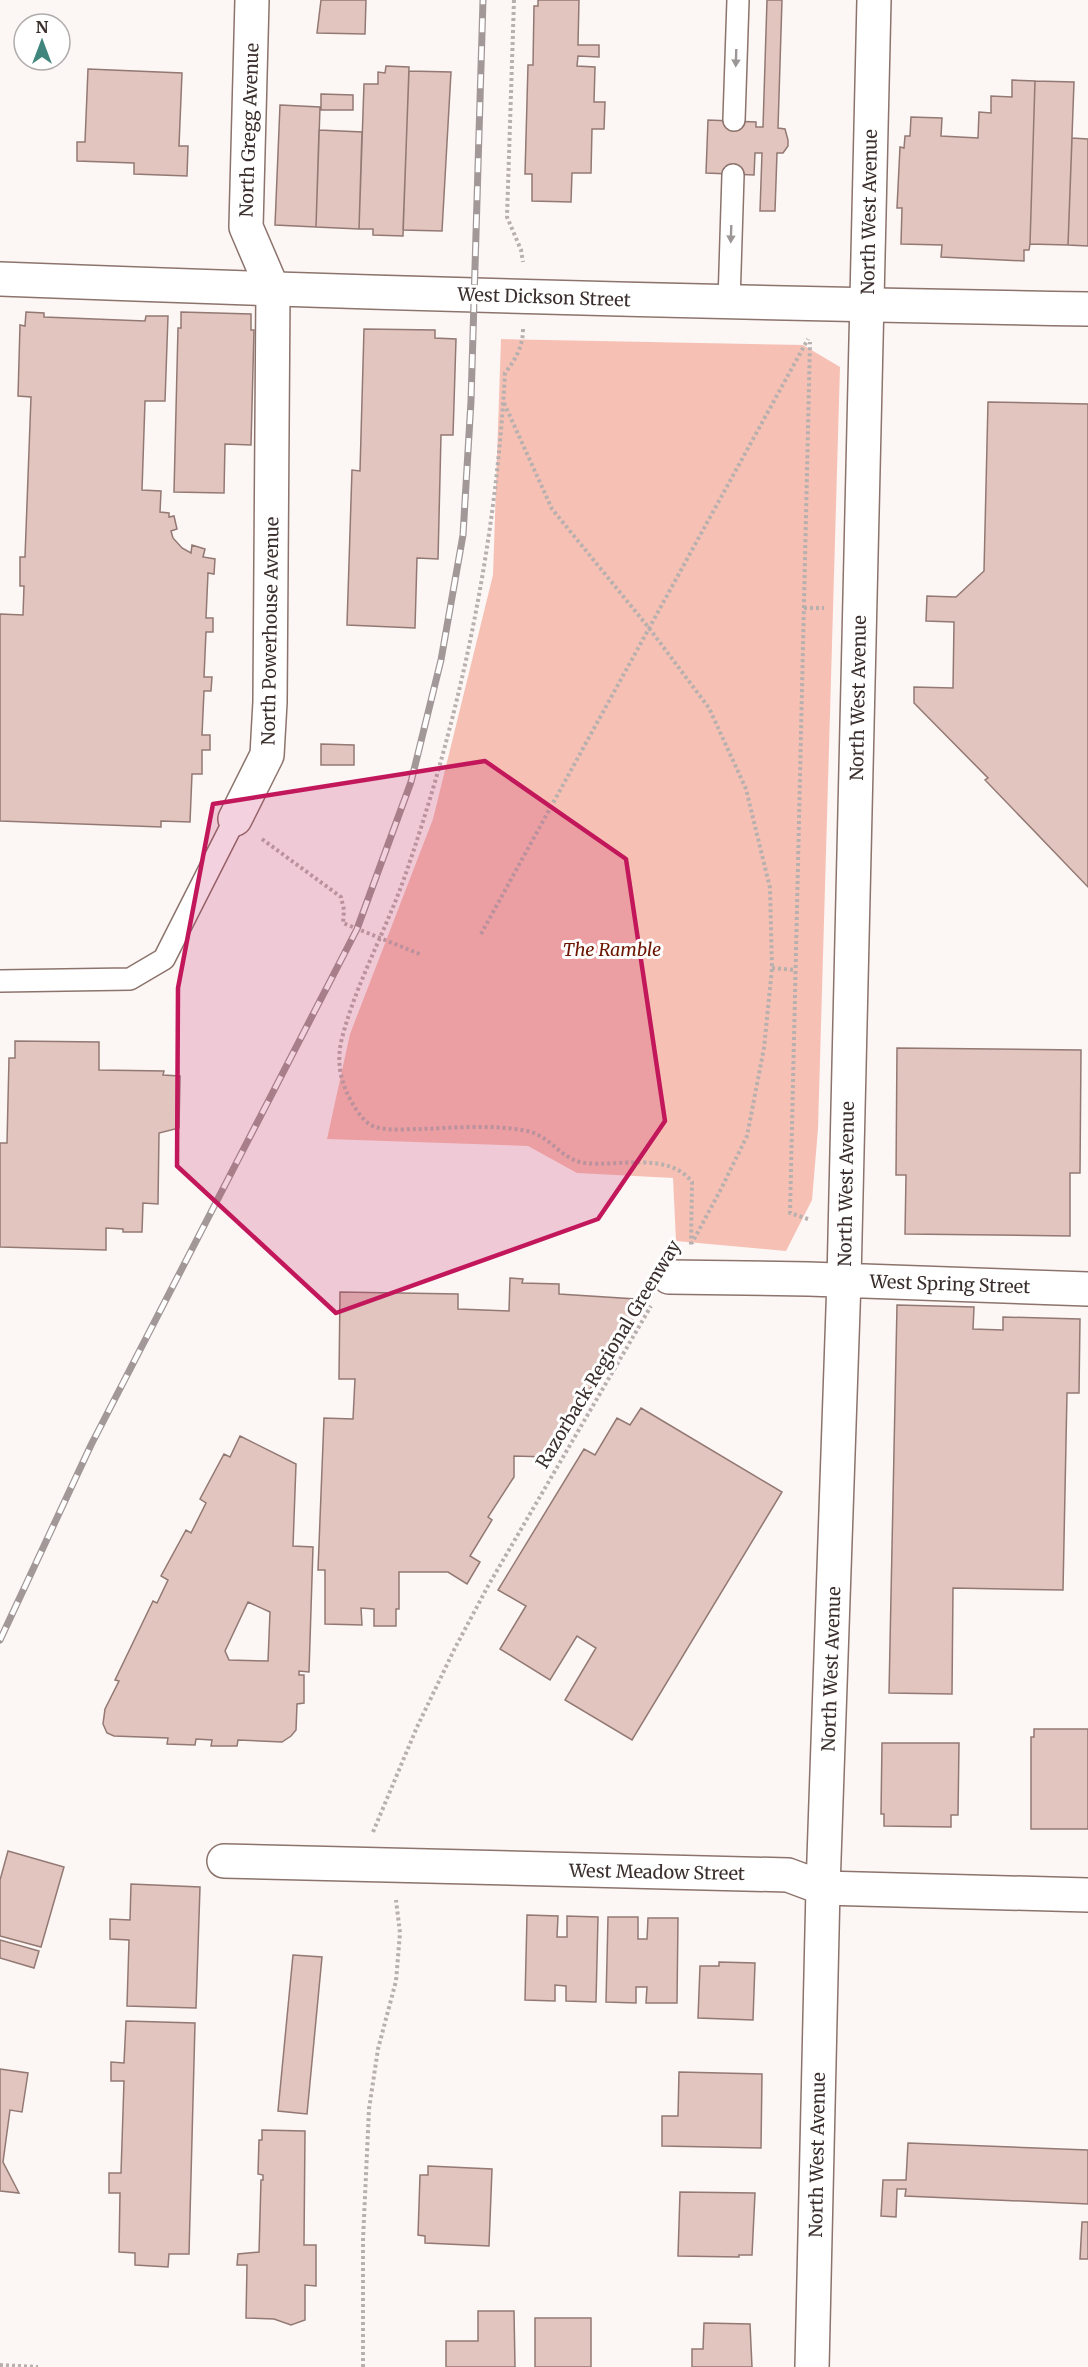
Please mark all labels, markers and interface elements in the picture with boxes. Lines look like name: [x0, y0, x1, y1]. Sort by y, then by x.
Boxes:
north arrow: [12, 12, 72, 72]
text: N: [36, 17, 49, 37]
street label: North Gregg Avenue: [234, 42, 264, 218]
one-way arrow: [731, 49, 741, 68]
street label: North West Avenue: [856, 129, 882, 295]
one-way arrow: [726, 224, 736, 243]
street label: West Dickson Street: [456, 282, 631, 312]
street label: North Powerhouse Avenue: [257, 517, 283, 745]
street label: North West Avenue: [845, 615, 871, 781]
park label: The Ramble: [563, 938, 661, 961]
street label: North West Avenue: [833, 1101, 859, 1267]
street label: Razorback Regional Greenway: [531, 1235, 686, 1472]
street label: West Spring Street: [868, 1270, 1031, 1298]
street label: North West Avenue: [817, 1586, 845, 1752]
street label: West Meadow Street: [568, 1859, 745, 1885]
street label: North West Avenue: [804, 2072, 830, 2238]

